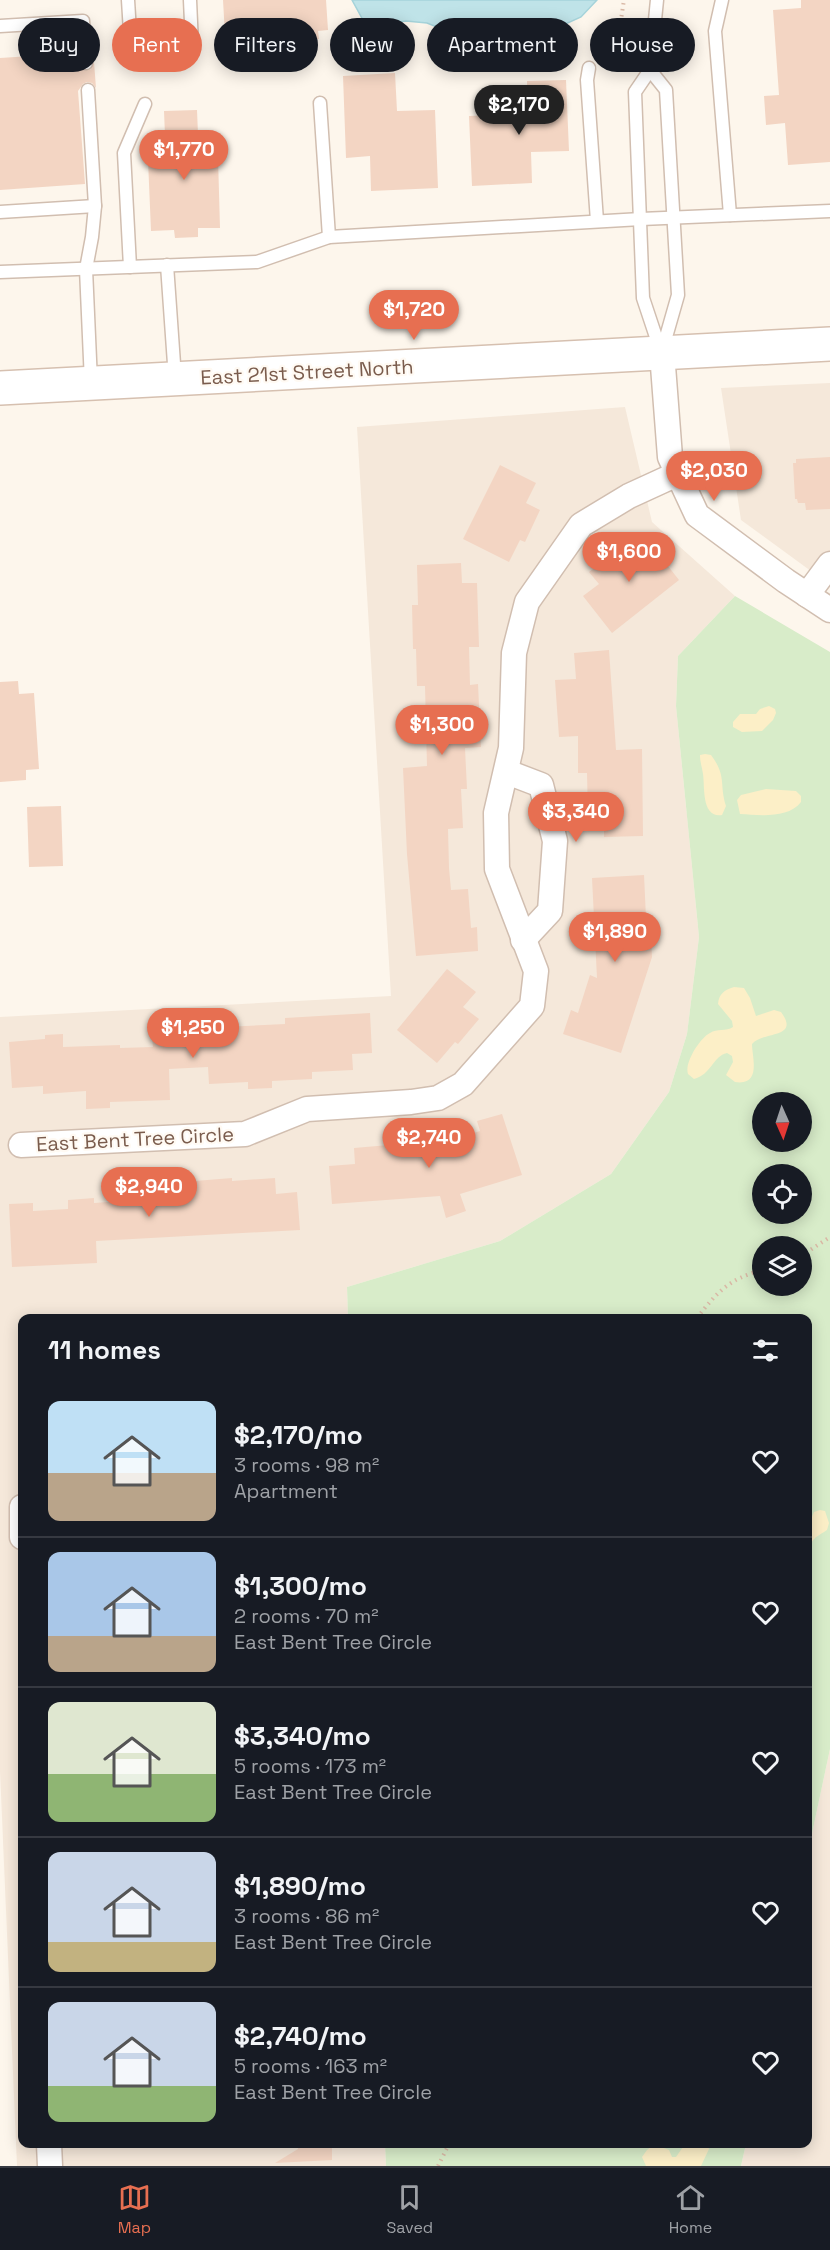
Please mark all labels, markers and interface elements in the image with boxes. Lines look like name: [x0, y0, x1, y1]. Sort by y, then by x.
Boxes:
chip: Buy: [18, 18, 100, 72]
chip: Rent: [112, 18, 202, 72]
chip: Filters: [214, 18, 318, 72]
chip: New: [330, 18, 415, 72]
chip: Apartment: [427, 18, 578, 72]
chip: House: [590, 18, 695, 72]
pin: $2,170: [470, 85, 568, 136]
text: $2,170: [488, 91, 550, 117]
pin: $1,770: [135, 130, 233, 181]
text: $1,770: [153, 136, 215, 162]
pin: $1,720: [365, 290, 463, 341]
text: $1,720: [383, 296, 445, 322]
street label: East 21st Street North: [200, 353, 414, 391]
pin: $2,030: [665, 451, 763, 502]
text: $2,030: [680, 457, 748, 483]
pin: $1,600: [580, 532, 678, 583]
text: $1,600: [596, 538, 662, 564]
pin: $1,300: [393, 705, 491, 756]
text: $1,300: [409, 711, 475, 737]
pin: $3,340: [527, 792, 625, 843]
text: $3,340: [542, 798, 610, 824]
pin: $1,890: [566, 912, 664, 963]
text: $1,890: [583, 918, 647, 944]
pin: $1,250: [144, 1008, 242, 1059]
text: $1,250: [161, 1014, 225, 1040]
north arrow: [752, 1092, 812, 1152]
map controls: [752, 1092, 812, 1296]
pin: $2,740: [380, 1118, 478, 1169]
street label: East Bent Tree Circle: [35, 1121, 235, 1157]
text: $2,740: [396, 1124, 462, 1150]
button: locate: [752, 1164, 812, 1224]
pin: $2,940: [100, 1167, 198, 1218]
text: $2,940: [115, 1173, 183, 1199]
button: layers: [752, 1236, 812, 1296]
text: 11 homes: [48, 1333, 161, 1367]
icon: filters: [749, 1334, 782, 1367]
text: $2,170/mo: [234, 1418, 363, 1452]
icon: home: [96, 1425, 168, 1497]
icon: heart: [749, 1445, 782, 1478]
text: 3 rooms · 98 m²: [234, 1452, 379, 1478]
text: Apartment: [234, 1478, 338, 1504]
text: $1,300/mo: [234, 1569, 367, 1603]
icon: home: [96, 1576, 168, 1648]
icon: heart: [749, 1596, 782, 1629]
text: 2 rooms · 70 m²: [234, 1603, 378, 1629]
text: East Bent Tree Circle: [234, 1629, 432, 1655]
text: $3,340/mo: [234, 1719, 371, 1753]
icon: home: [96, 1726, 168, 1798]
icon: heart: [749, 1746, 782, 1779]
text: 5 rooms · 173 m²: [234, 1753, 386, 1779]
text: East Bent Tree Circle: [234, 1779, 432, 1805]
text: $1,890/mo: [234, 1869, 366, 1903]
icon: home: [96, 1876, 168, 1948]
icon: heart: [749, 1896, 782, 1929]
text: 3 rooms · 86 m²: [234, 1903, 379, 1929]
text: East Bent Tree Circle: [234, 1929, 432, 1955]
text: $2,740/mo: [234, 2019, 367, 2053]
icon: home: [96, 2026, 168, 2098]
icon: heart: [749, 2046, 782, 2079]
text: 5 rooms · 163 m²: [234, 2053, 387, 2079]
text: East Bent Tree Circle: [234, 2079, 432, 2105]
tab: Map: [118, 2181, 151, 2238]
tab: Saved: [387, 2181, 433, 2238]
tab: Home: [669, 2181, 712, 2238]

